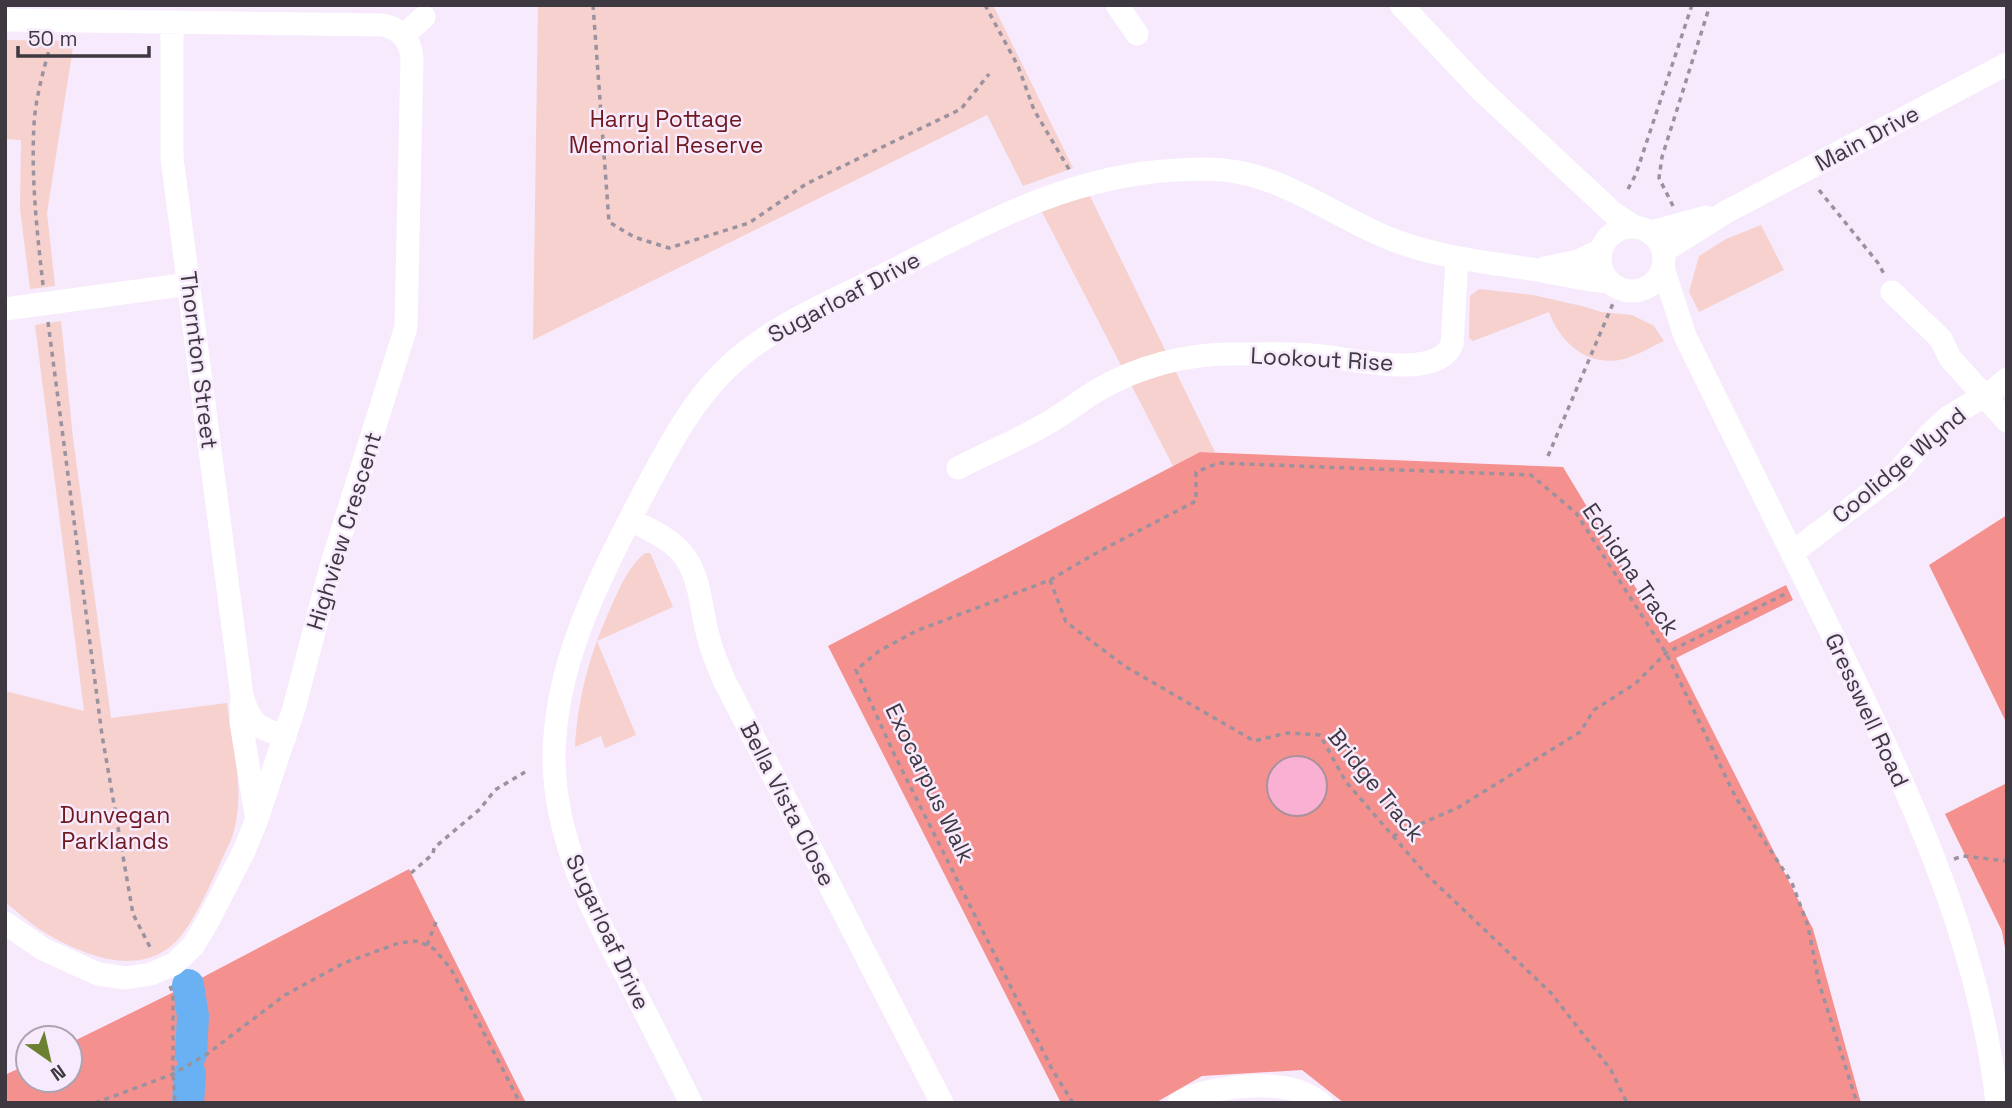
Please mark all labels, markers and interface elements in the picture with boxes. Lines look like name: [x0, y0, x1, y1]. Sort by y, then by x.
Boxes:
scale bar: [18, 14, 149, 58]
text: 50 m: [28, 25, 78, 52]
street label: Main Drive: [1810, 98, 1924, 178]
park label: Harry Pottage Memorial Reserve: [569, 104, 763, 160]
street label: Sugarloaf Drive: [763, 244, 925, 350]
street label: Thornton Street: [173, 269, 225, 451]
street label: Lookout Rise: [1250, 340, 1394, 378]
street label: Coolidge Wynd: [1826, 400, 1972, 530]
street label: Highview Crescent: [300, 428, 388, 634]
street label: Echidna Track: [1576, 497, 1686, 641]
street label: Gresswell Road: [1818, 628, 1916, 792]
street label: Exocarpus Walk: [878, 698, 982, 868]
street label: Bella Vista Close: [734, 717, 842, 891]
street label: Bridge Track: [1321, 722, 1431, 848]
park label: Dunvegan Parklands: [60, 800, 170, 856]
street label: Sugarloaf Drive: [559, 849, 657, 1015]
north arrow: [14, 1024, 84, 1094]
text: N: [46, 1059, 70, 1087]

